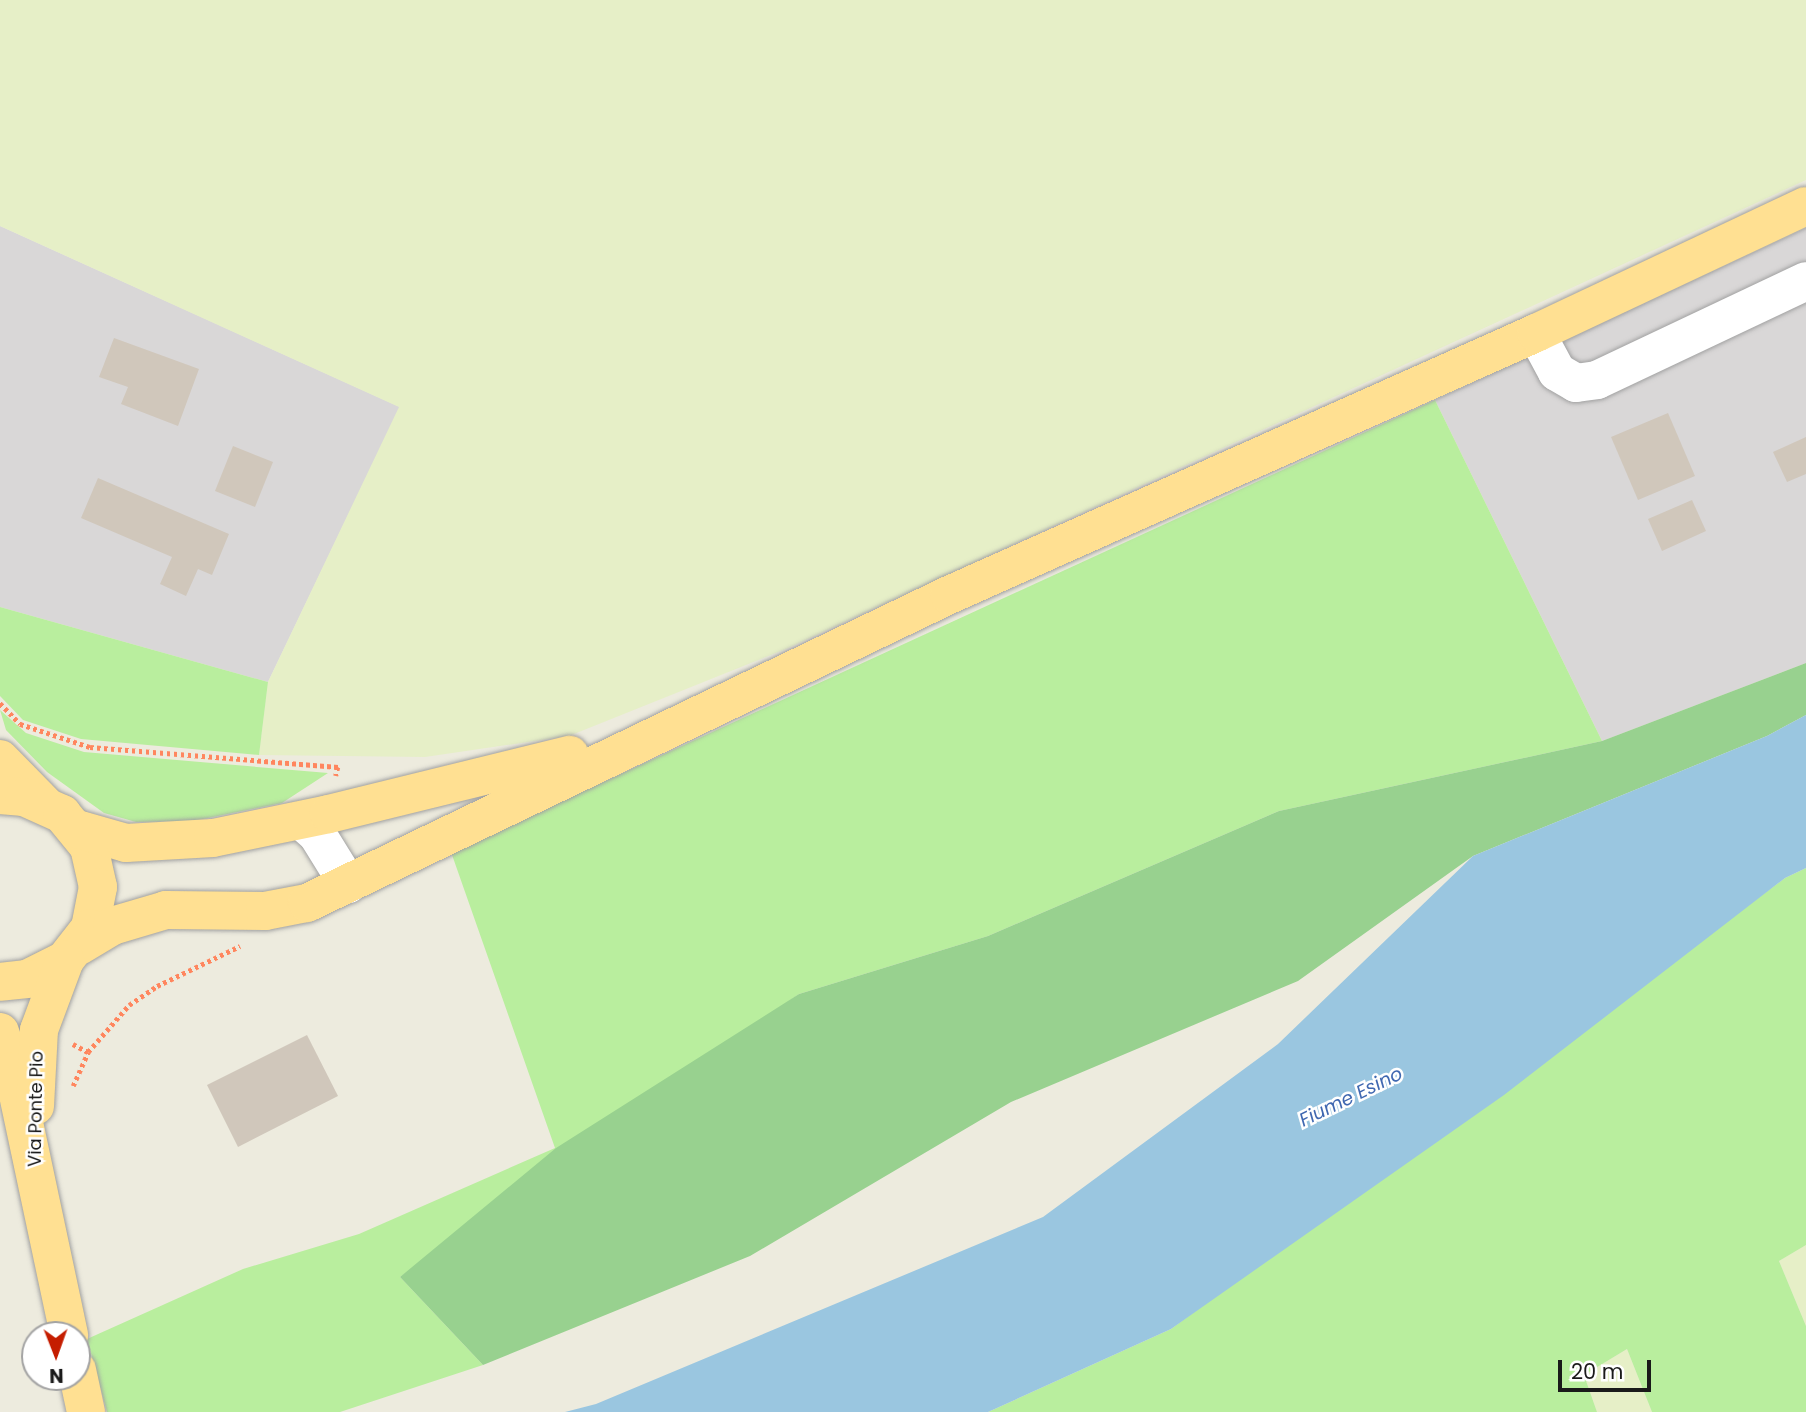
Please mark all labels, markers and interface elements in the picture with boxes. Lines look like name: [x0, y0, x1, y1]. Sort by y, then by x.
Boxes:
street label: Via Ponte Pio: [24, 1051, 48, 1167]
water label: Fiume Esino: [1296, 1062, 1406, 1132]
north arrow: [21, 1321, 91, 1391]
scale bar: [1561, 1346, 1654, 1390]
text: 20 m: [1571, 1357, 1624, 1386]
text: N: [49, 1362, 64, 1389]

